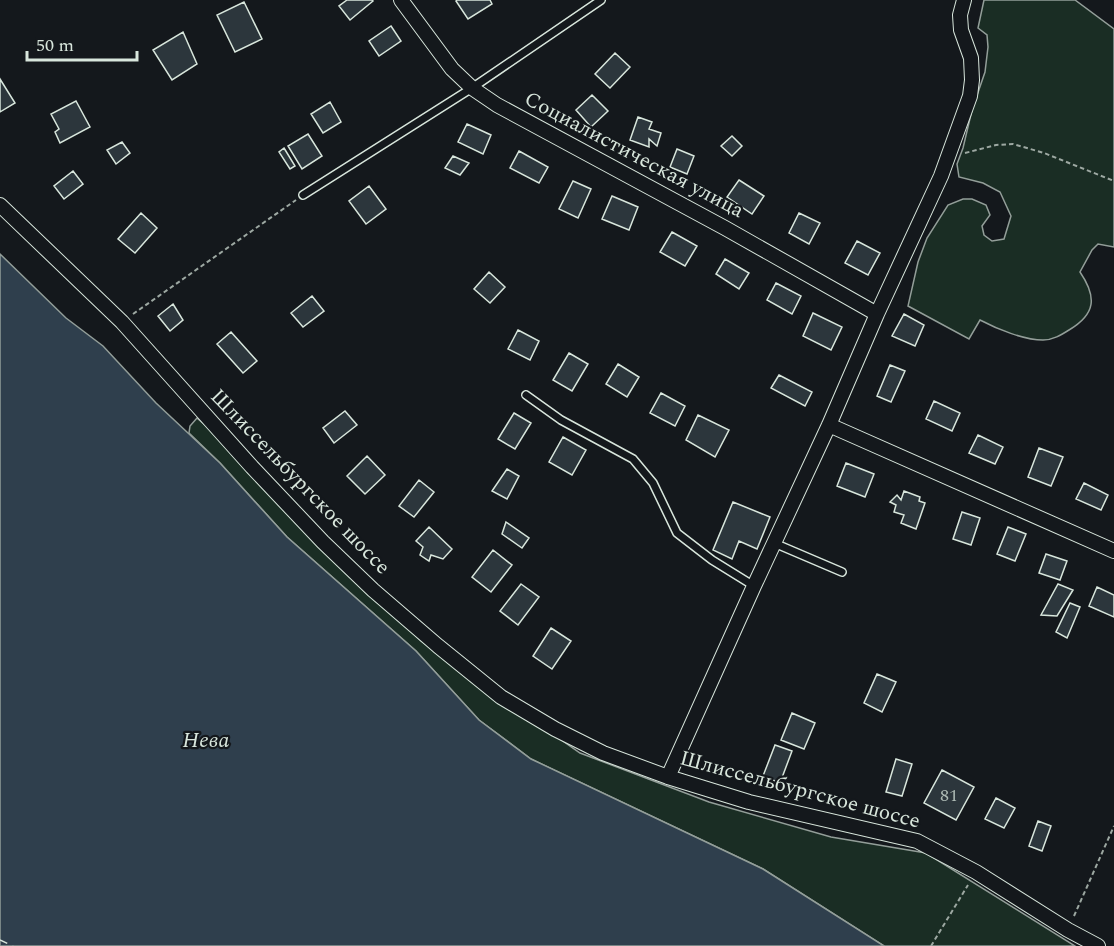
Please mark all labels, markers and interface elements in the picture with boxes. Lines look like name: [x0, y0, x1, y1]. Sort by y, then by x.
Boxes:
scale bar: [27, 24, 136, 62]
text: 50 m: [36, 32, 74, 59]
street label: Социалистическая улица: [518, 83, 750, 227]
street label: Шлиссельбургское шоссе: [202, 382, 398, 582]
water label: Нева: [183, 724, 229, 757]
street label: Шлиссельбургское шоссе: [676, 742, 924, 838]
house number: 81: [940, 782, 958, 809]

